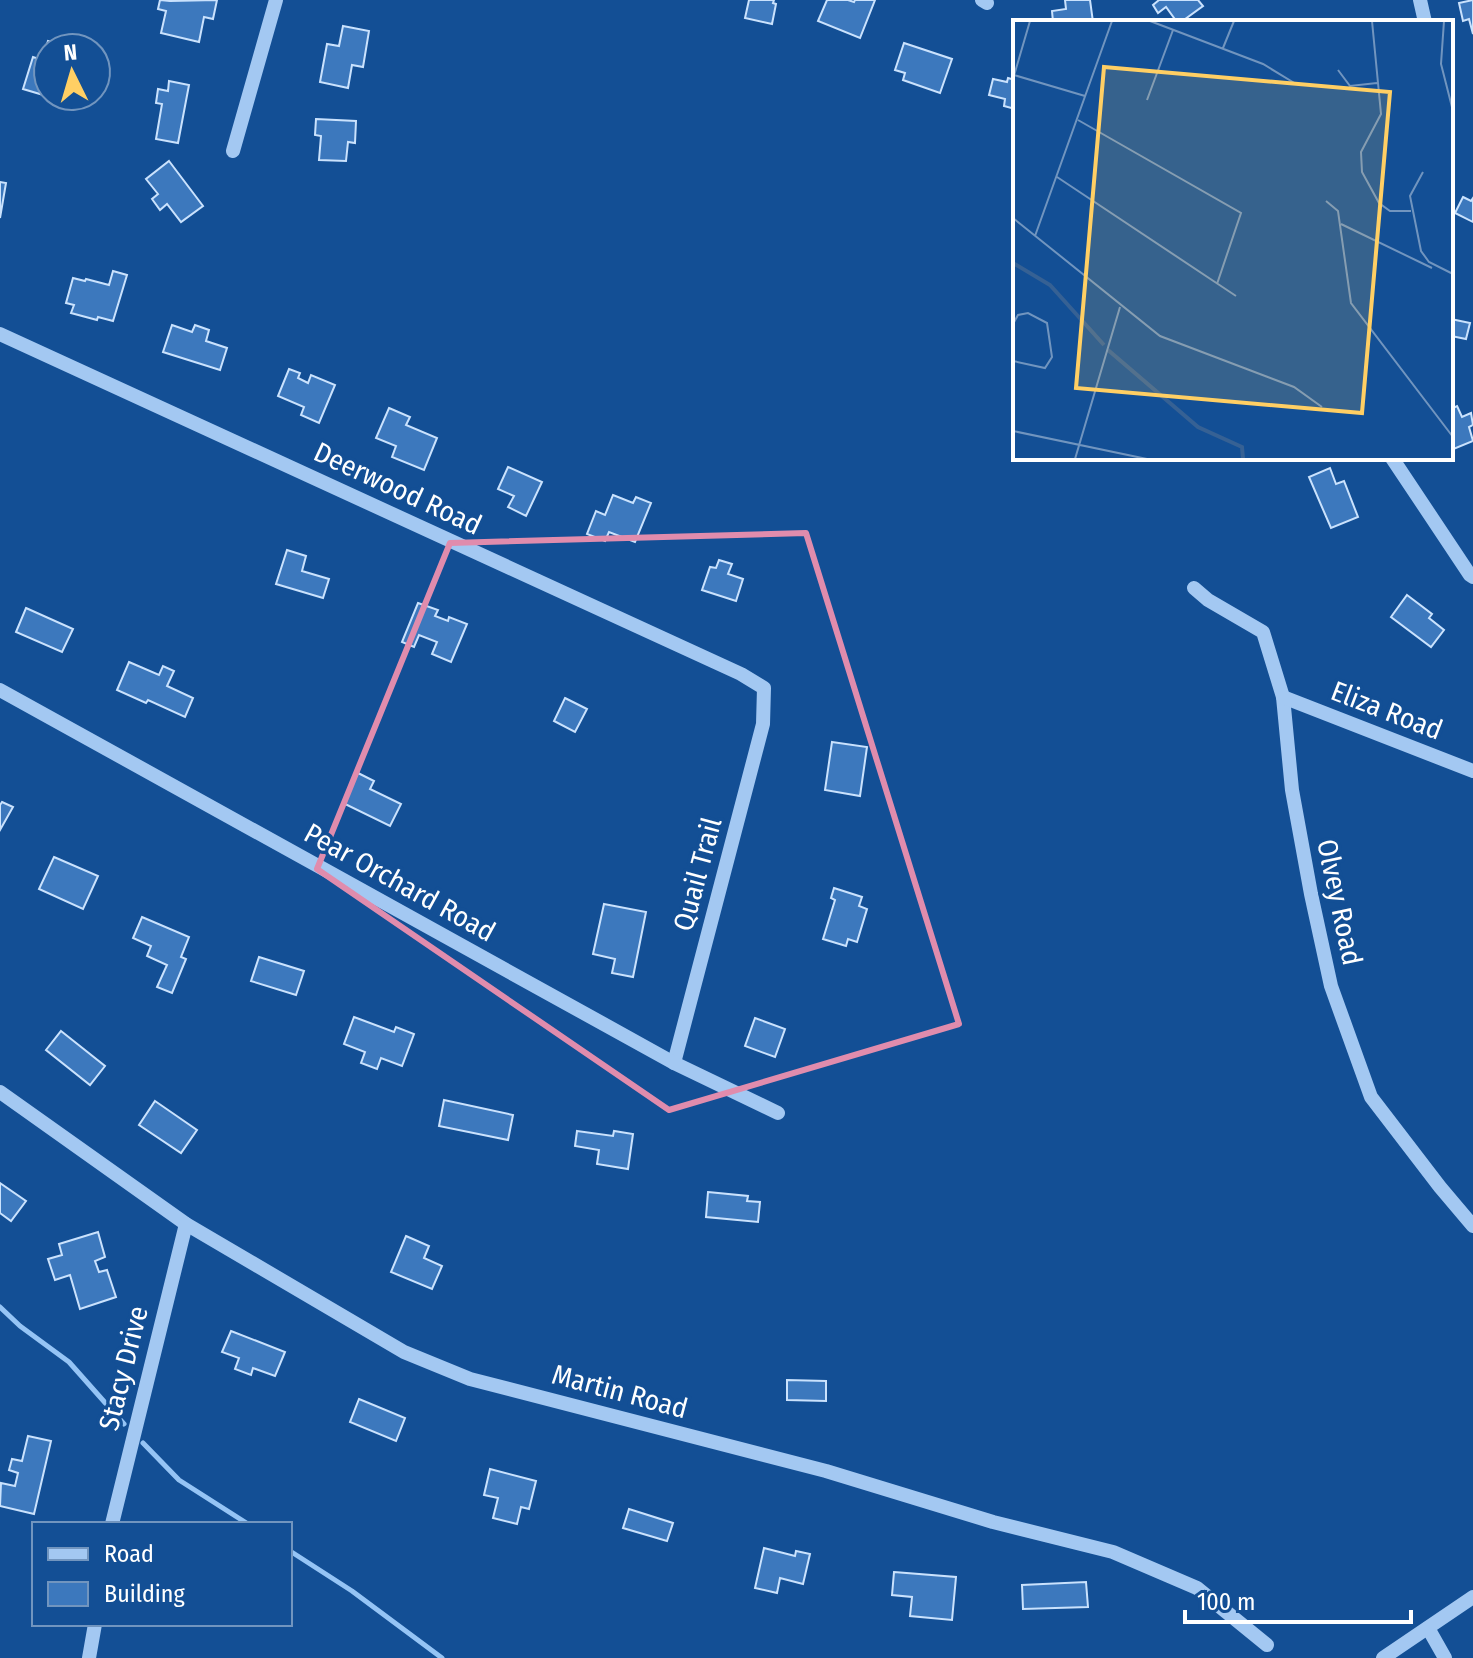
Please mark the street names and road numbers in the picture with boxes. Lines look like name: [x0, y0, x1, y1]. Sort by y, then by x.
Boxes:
street label: Deerwood Road: [309, 435, 487, 542]
street label: Eliza Road: [1327, 674, 1447, 747]
street label: Quail Trail: [667, 814, 728, 935]
street label: Pear Orchard Road: [299, 816, 501, 949]
street label: Olvey Road: [1310, 836, 1369, 968]
street label: Stacy Drive: [92, 1303, 155, 1434]
street label: Martin Road: [548, 1358, 691, 1425]

